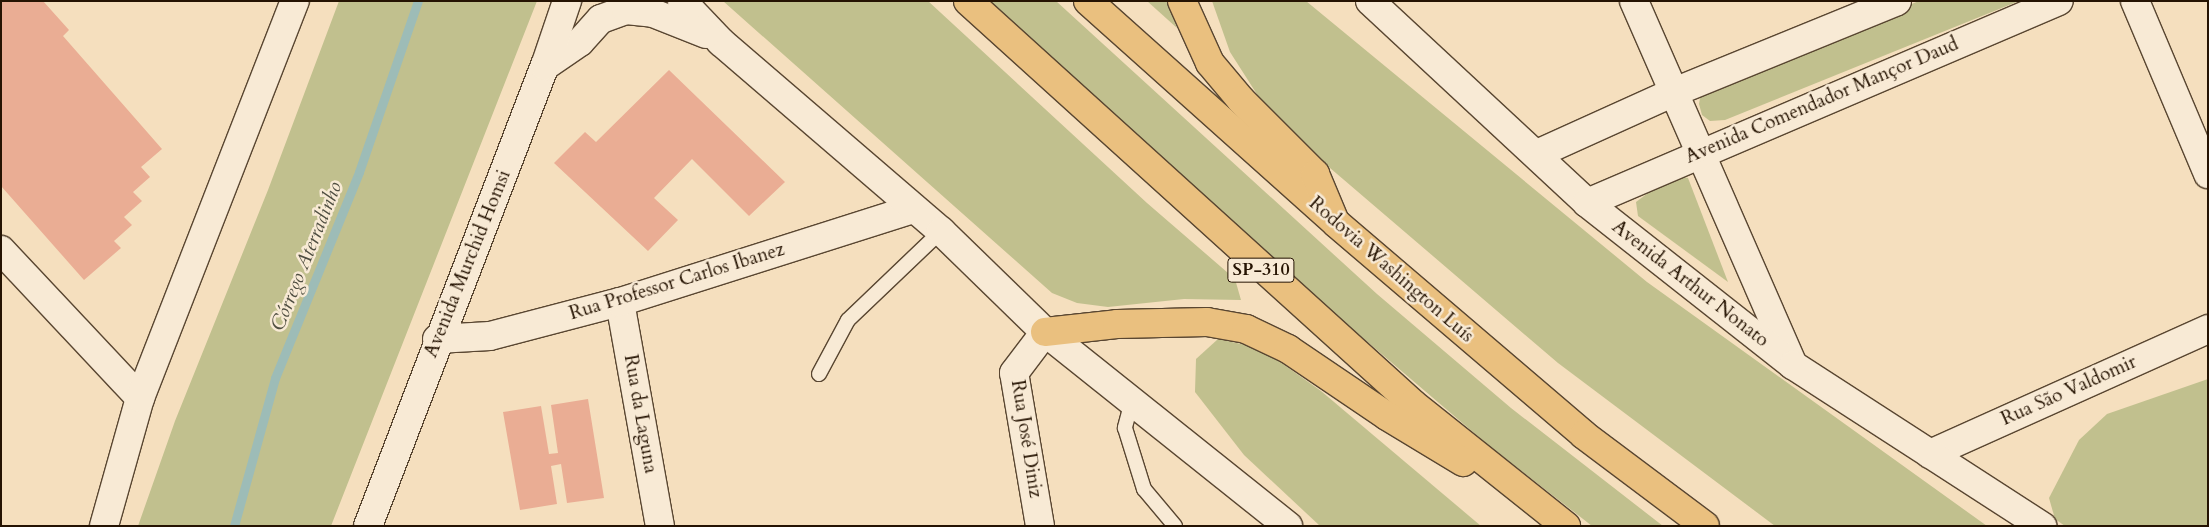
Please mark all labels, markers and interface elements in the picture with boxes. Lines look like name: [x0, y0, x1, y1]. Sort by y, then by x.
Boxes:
street label: Avenida Comendador Mançor Daud: [1682, 33, 1962, 169]
street label: Avenida Murchid Homsi: [420, 167, 516, 361]
water label: Córrego Aterradinho: [265, 178, 347, 334]
street label: Rodovia Washington Luís: [1304, 192, 1478, 348]
street label: Avenida Arthur Nonato: [1607, 216, 1773, 352]
street label: Rua Professor Carlos Ibanez: [567, 238, 787, 326]
road number: SP-310: [1227, 254, 1295, 286]
street label: Rua São Valdomir: [1998, 351, 2140, 431]
street label: Rua da Laguna: [618, 353, 662, 475]
street label: Rua José Diniz: [1005, 378, 1047, 500]

